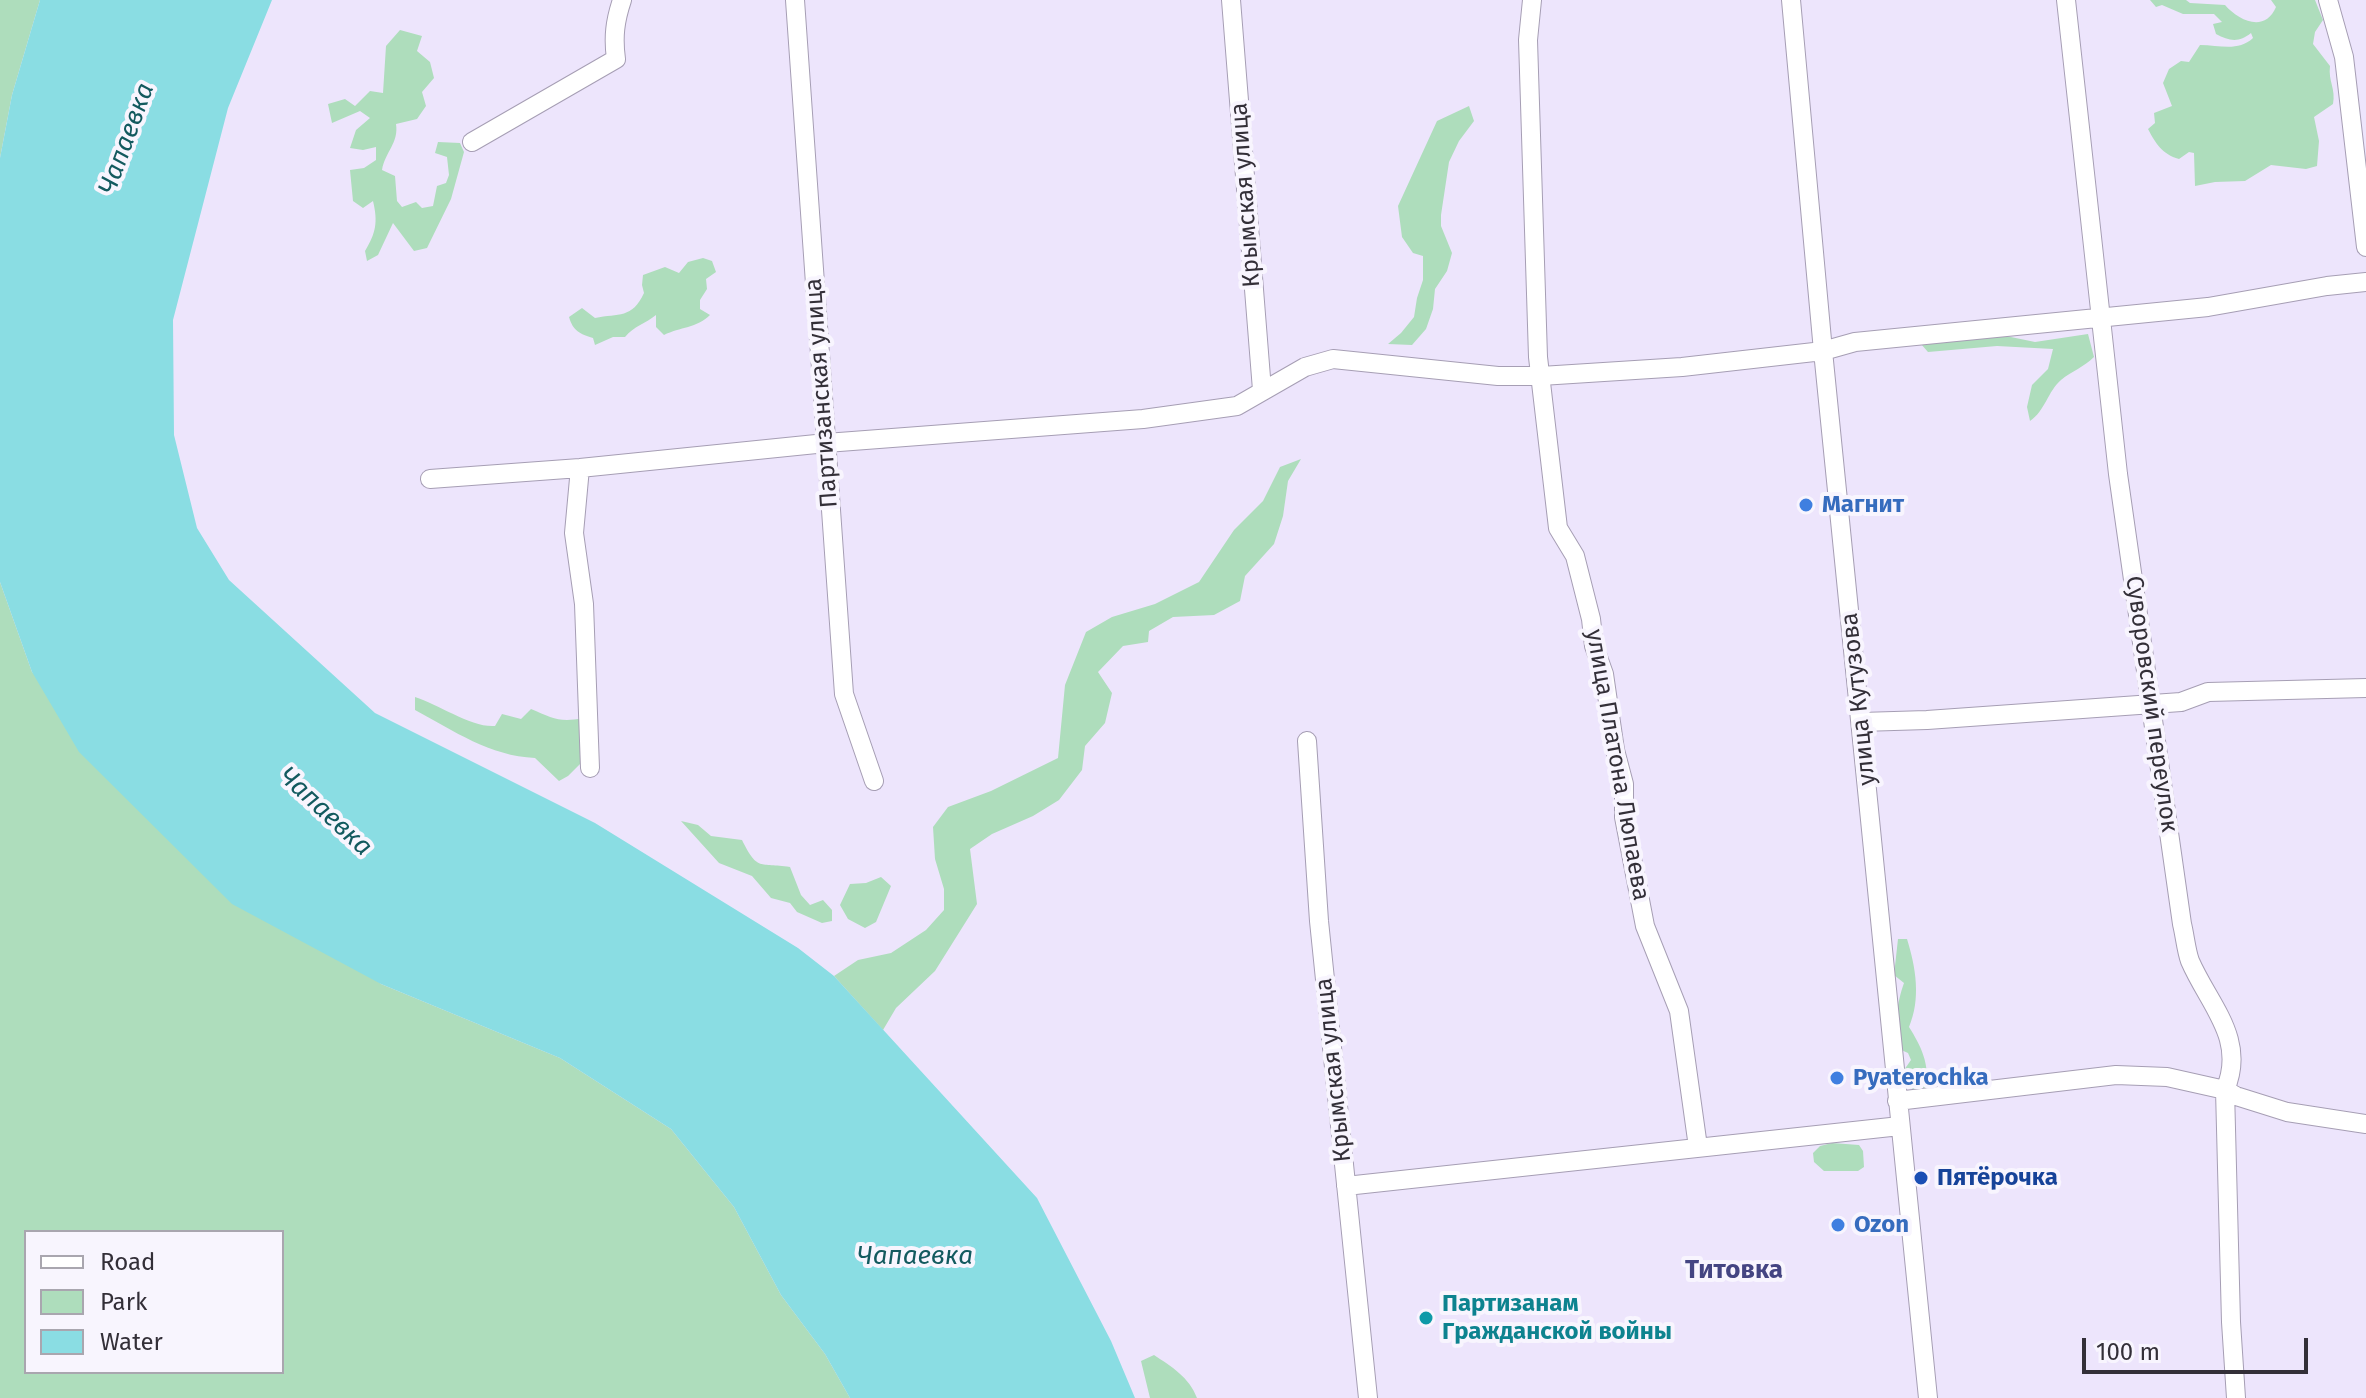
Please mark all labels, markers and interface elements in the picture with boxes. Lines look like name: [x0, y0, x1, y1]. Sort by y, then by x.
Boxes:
water label: Чапаевка: [92, 79, 162, 199]
street label: Крымская улица: [1225, 102, 1267, 288]
street label: Партизанская улица: [800, 277, 844, 509]
place label: Магнит: [1822, 491, 1904, 519]
marker: Магнит: [1797, 496, 1815, 514]
street label: Суворовский переулок: [2119, 574, 2183, 834]
street label: улица Кутузова: [1836, 611, 1882, 787]
street label: улица Платона Люпаева: [1579, 627, 1655, 903]
water label: Чапаевка: [272, 761, 378, 863]
street label: Крымская улица: [1310, 976, 1358, 1164]
place label: Pyaterochka: [1853, 1064, 1989, 1092]
marker: Pyaterochka: [1828, 1069, 1846, 1087]
place label: Пятёрочка: [1937, 1164, 2058, 1192]
marker: Пятёрочка: [1912, 1169, 1930, 1187]
place label: Ozon: [1854, 1211, 1909, 1239]
marker: Ozon: [1829, 1216, 1847, 1234]
legend: [24, 1230, 284, 1374]
water label: Чапаевка: [857, 1241, 973, 1273]
text: Road: [100, 1248, 155, 1276]
district label: Титовка: [1685, 1255, 1783, 1287]
text: Park: [100, 1288, 147, 1316]
place label: Партизанам Гражданской войны: [1442, 1290, 1672, 1346]
marker: Партизанам Гражданской войны: [1417, 1309, 1435, 1327]
scale bar: [2086, 1322, 2312, 1372]
text: Water: [100, 1328, 163, 1356]
text: 100 m: [2096, 1338, 2160, 1366]

